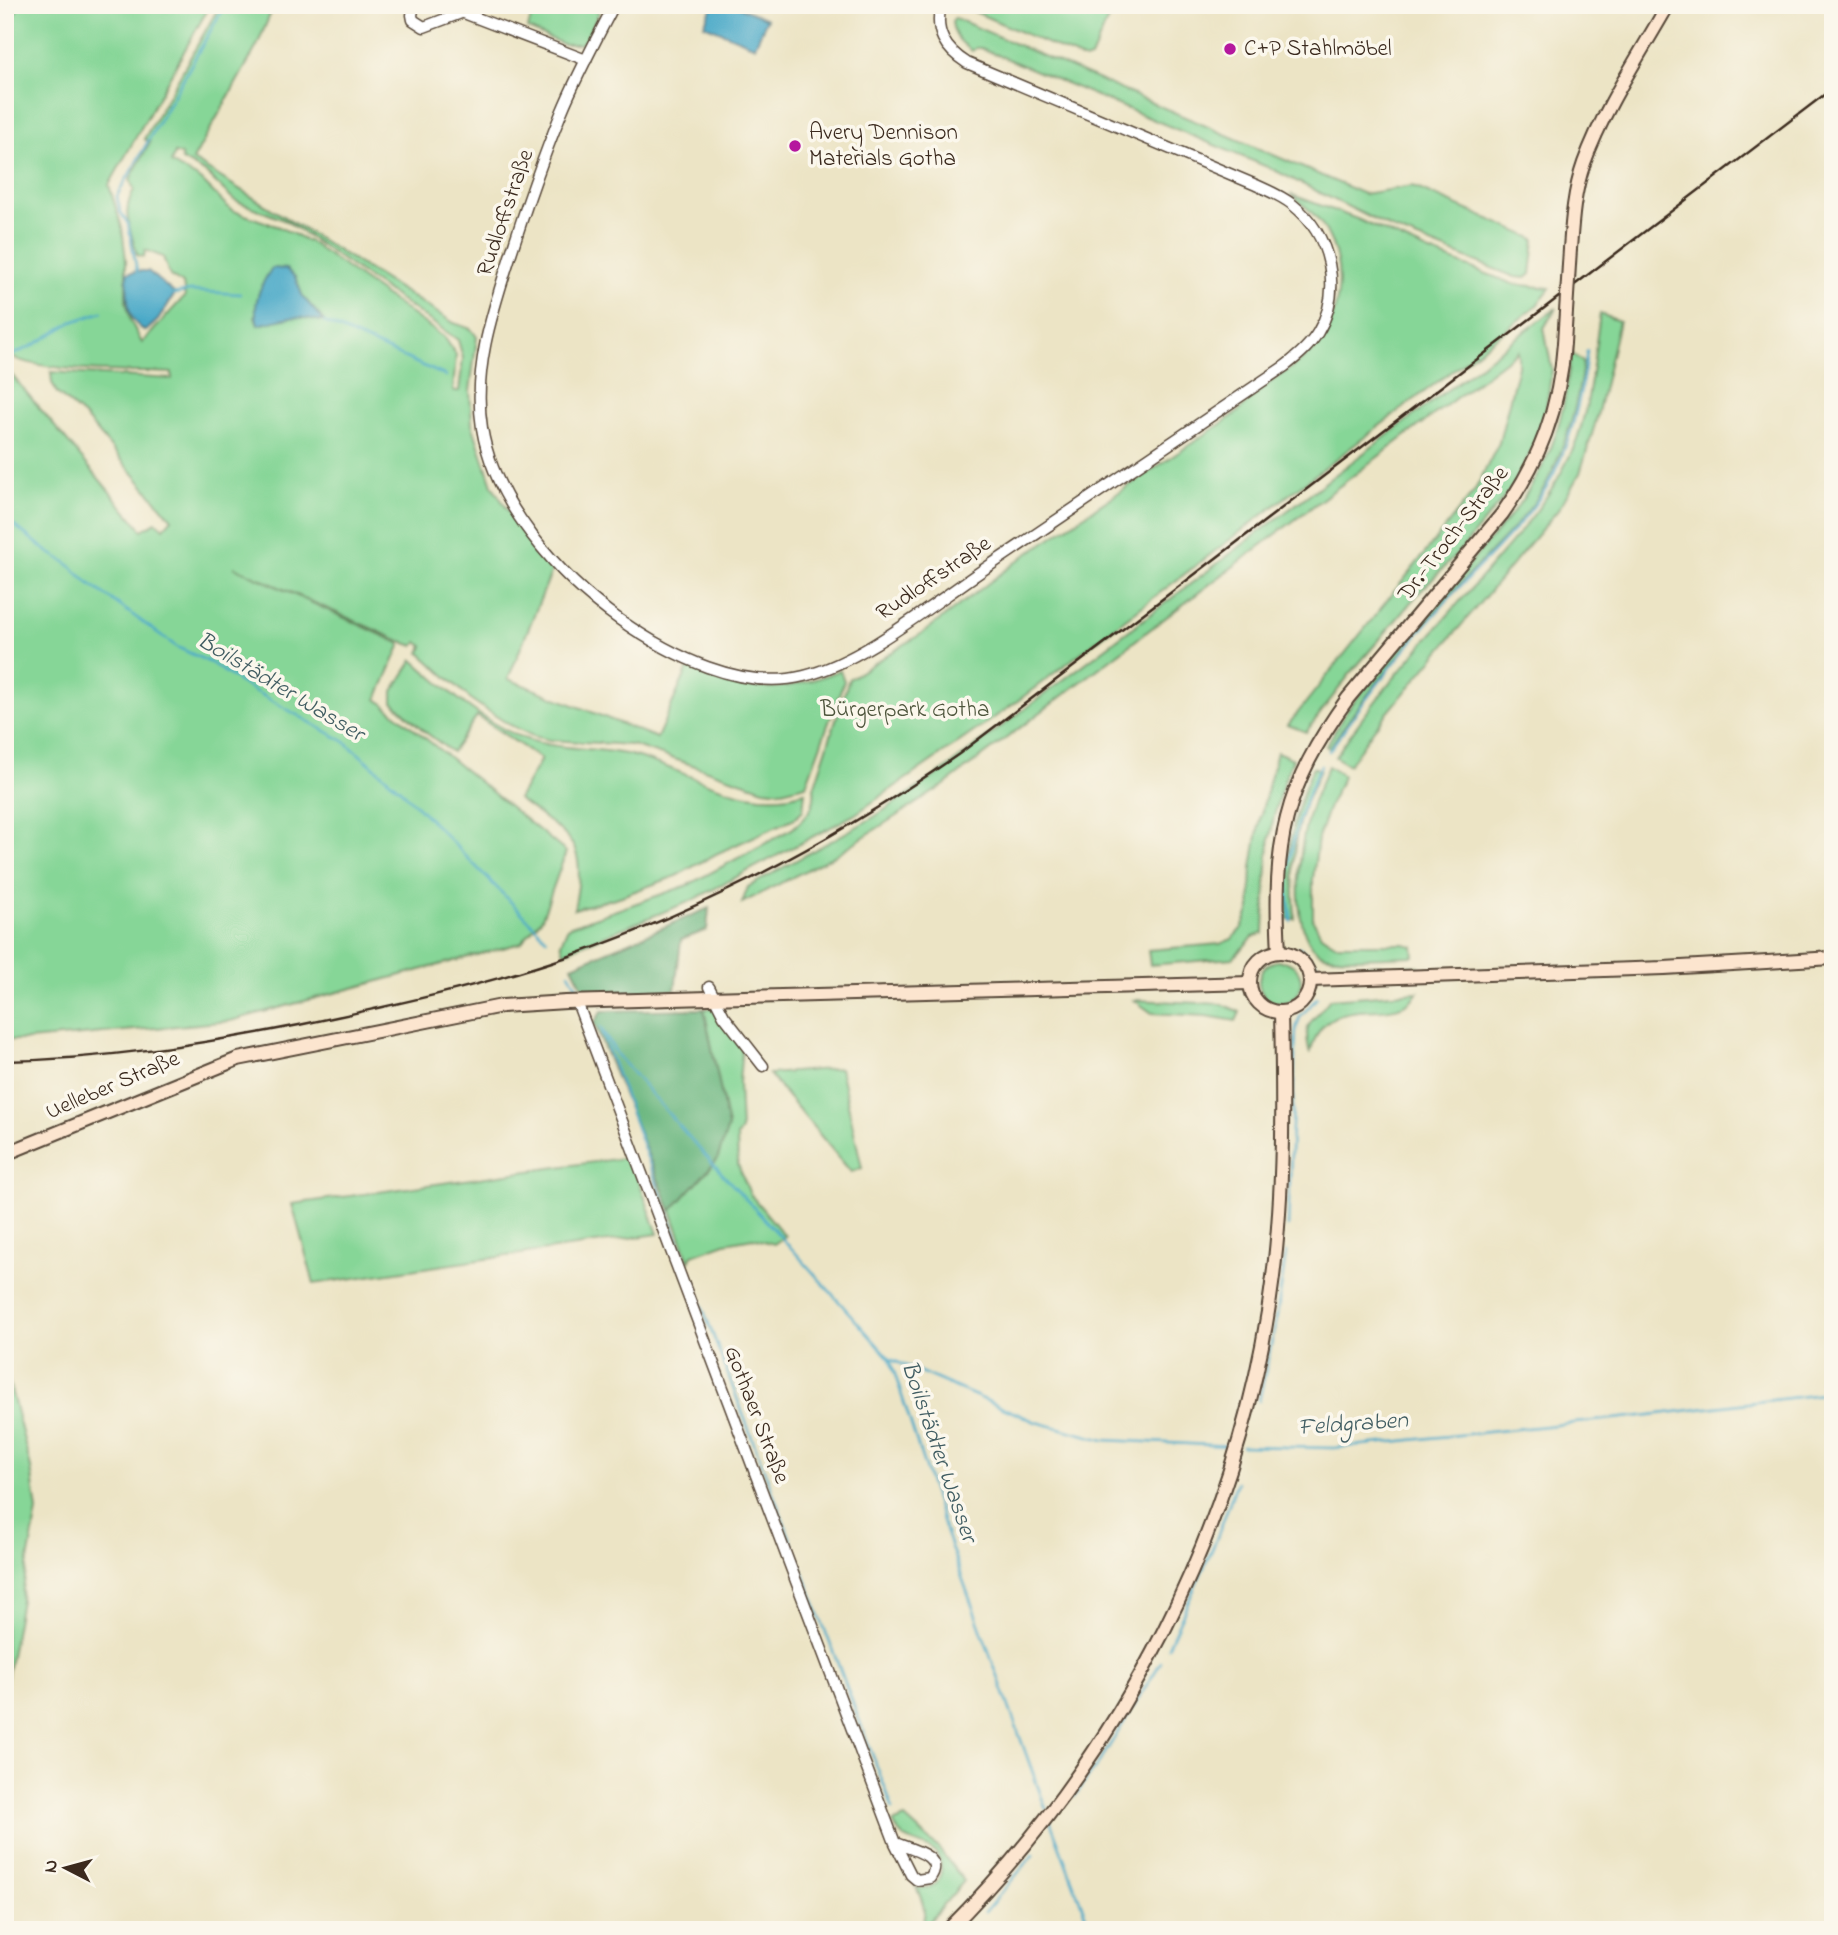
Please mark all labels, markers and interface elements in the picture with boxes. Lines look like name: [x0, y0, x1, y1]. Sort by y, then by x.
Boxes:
place label: C+P Stahlmöbel: [1244, 33, 1392, 66]
marker: C+P Stahlmöbel: [1222, 41, 1238, 57]
place label: Avery Dennison Materials Gotha: [809, 117, 958, 176]
marker: Avery Dennison Materials Gotha: [787, 138, 803, 154]
street label: Rudloffstraße: [469, 144, 543, 281]
street label: Dr.-Troch-Straße: [1390, 459, 1518, 609]
street label: Rudloffstraße: [870, 528, 999, 630]
water label: Boilstädter Wasser: [190, 624, 372, 753]
park label: Bürgerpark Gotha: [820, 694, 989, 728]
street label: Uelleber Straße: [41, 1043, 186, 1129]
street label: Gothaer Straße: [715, 1341, 798, 1489]
water label: Boilstädter Wasser: [891, 1357, 986, 1550]
water label: Feldgraben: [1297, 1404, 1410, 1446]
north arrow: [32, 1834, 102, 1904]
text: N: [37, 1859, 66, 1874]

